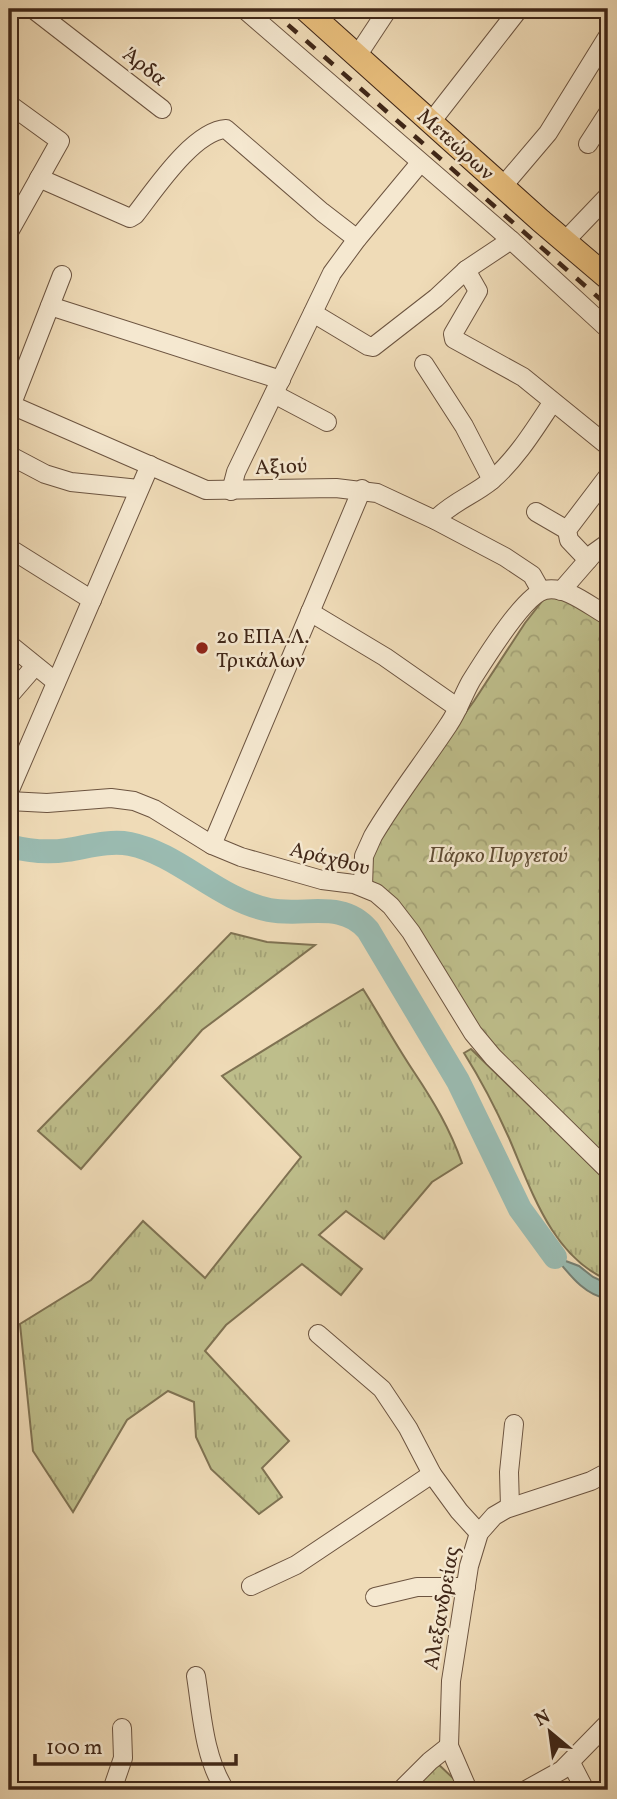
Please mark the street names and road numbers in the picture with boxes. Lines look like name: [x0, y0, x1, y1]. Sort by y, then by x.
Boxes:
street label: Άρδα: [116, 41, 173, 94]
street label: Μετεώρων: [410, 103, 500, 188]
street label: Αξιού: [255, 452, 308, 483]
street label: Αράχθου: [287, 836, 373, 883]
street label: Αλεξανδρείας: [417, 1544, 468, 1672]

